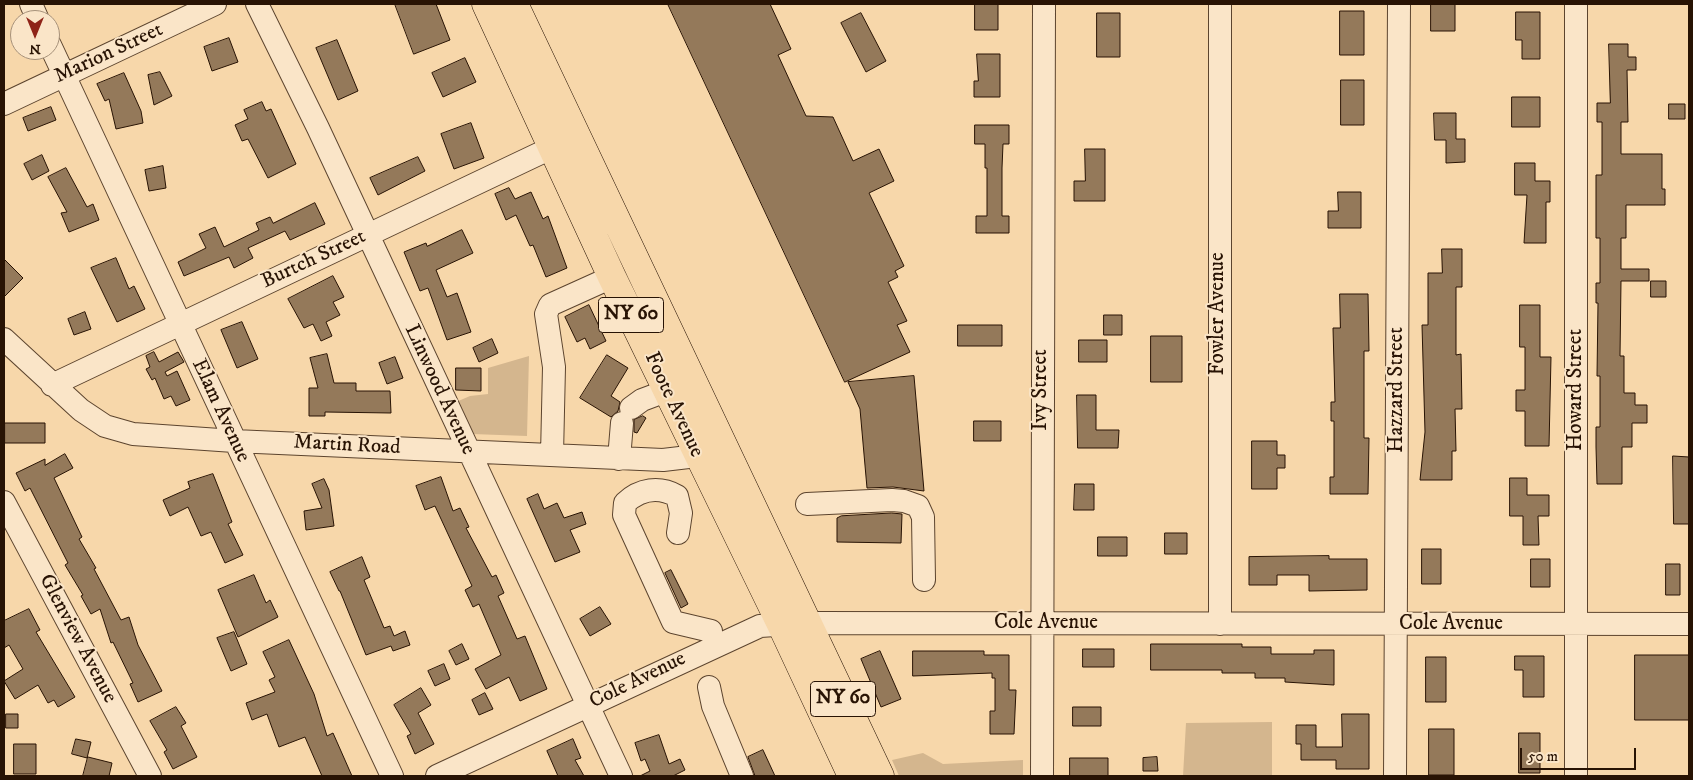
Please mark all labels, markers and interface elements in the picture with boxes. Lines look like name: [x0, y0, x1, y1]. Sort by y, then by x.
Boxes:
north arrow: [10, 10, 60, 60]
street label: Marion Street: [51, 18, 167, 90]
text: N: [29, 40, 41, 58]
street label: Burtch Street: [258, 225, 370, 295]
street label: Fowler Avenue: [1206, 252, 1232, 376]
road number: NY 60: [598, 298, 664, 332]
street label: Linwood Avenue: [398, 321, 480, 459]
street label: Hazzard Street: [1385, 327, 1411, 453]
street label: Howard Street: [1564, 329, 1590, 451]
street label: Foote Avenue: [638, 348, 708, 462]
street label: Ivy Street: [1029, 349, 1055, 431]
street label: Elam Avenue: [185, 355, 255, 467]
street label: Martin Road: [293, 431, 401, 461]
street label: Glenview Avenue: [32, 570, 122, 708]
street label: Cole Avenue: [994, 611, 1098, 637]
street label: Cole Avenue: [1399, 612, 1503, 638]
street label: Cole Avenue: [586, 647, 690, 715]
road number: NY 60: [810, 682, 876, 716]
scale bar: [1523, 738, 1639, 770]
text: 50 m: [1528, 747, 1558, 766]

